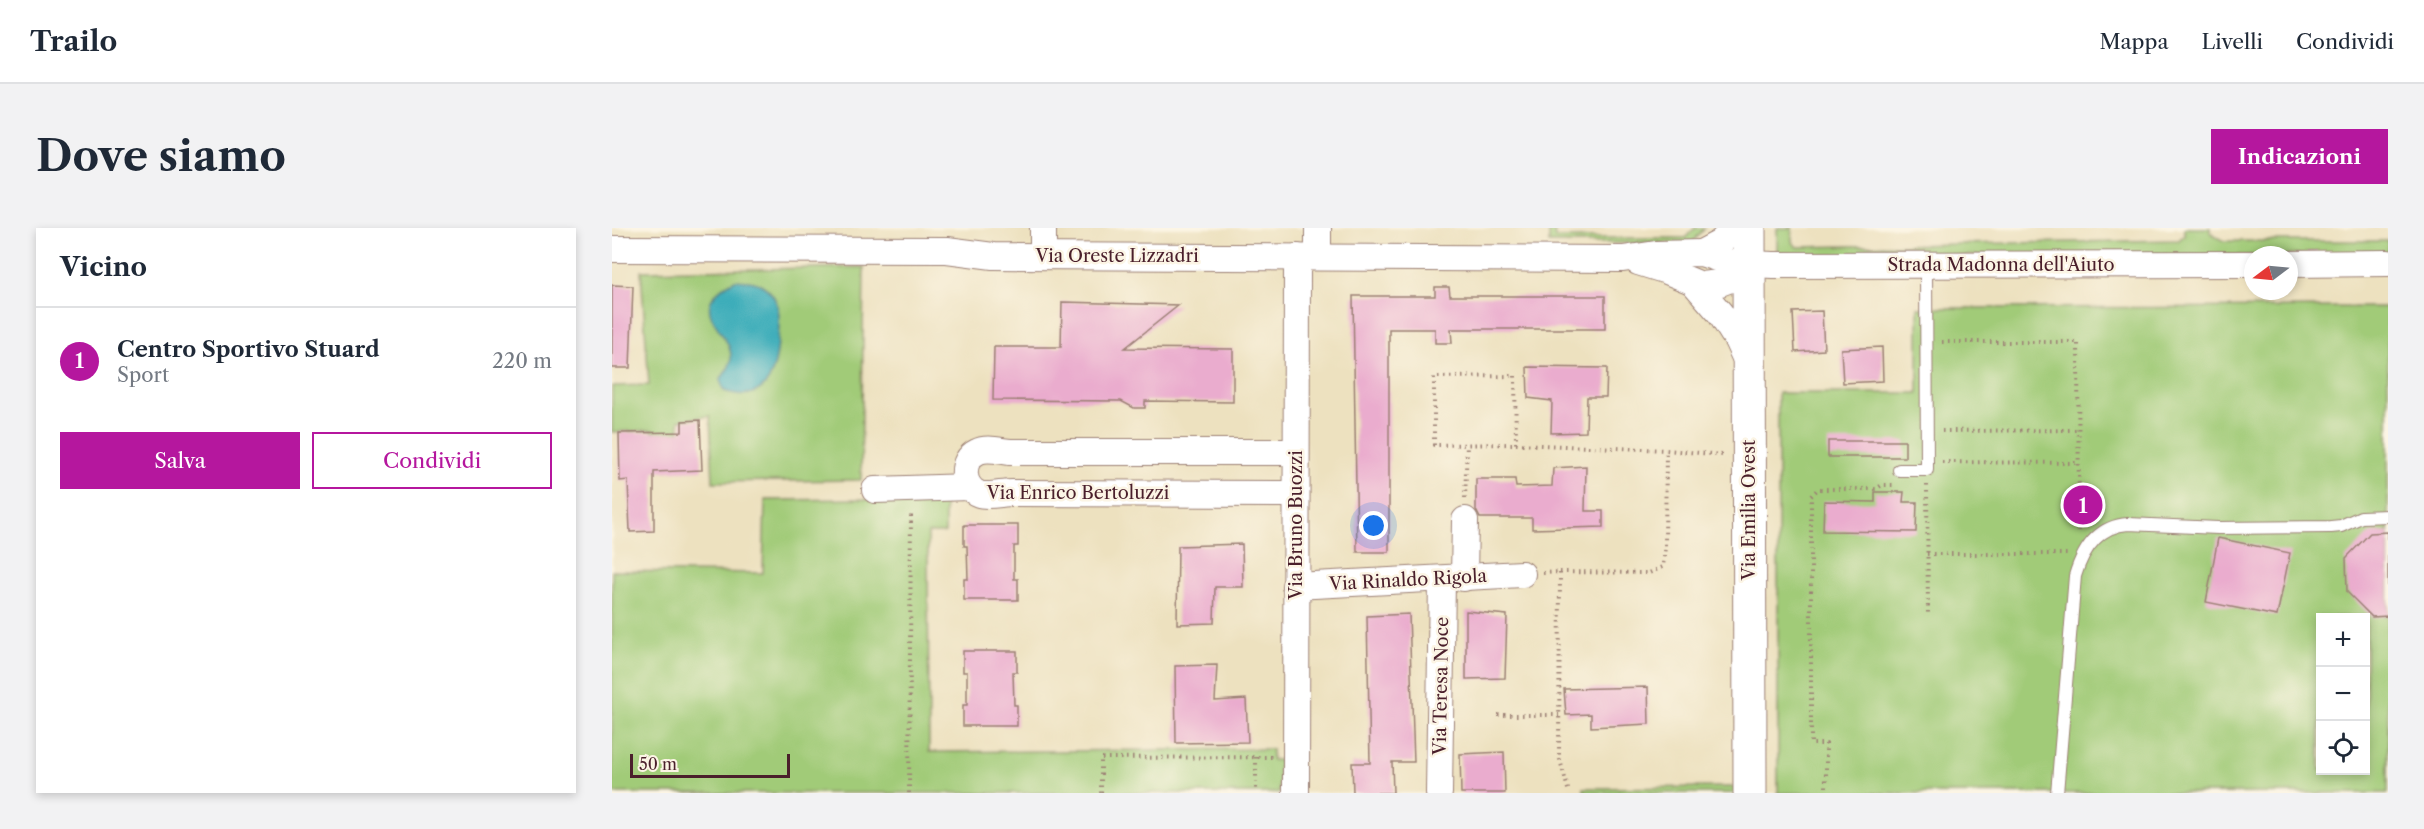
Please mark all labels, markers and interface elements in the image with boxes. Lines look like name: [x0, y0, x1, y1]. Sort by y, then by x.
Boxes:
text: Trailo: [30, 24, 117, 58]
text: Mappa: [2099, 29, 2169, 54]
text: Livelli: [2202, 29, 2263, 54]
text: Condividi: [2296, 29, 2394, 54]
button: Indicazioni: [2211, 129, 2388, 184]
text: Dove siamo: [36, 130, 286, 182]
street label: Via Oreste Lizzadri: [1034, 245, 1199, 267]
north arrow: [2244, 246, 2298, 300]
text: Vicino: [60, 251, 147, 283]
street label: Strada Madonna dell'Aiuto: [1887, 254, 2115, 276]
text: Centro Sportivo Stuard: [117, 336, 380, 363]
text: 1: [75, 349, 84, 373]
text: 220 m: [492, 349, 552, 373]
text: Sport: [117, 363, 169, 387]
button: Salva: [60, 432, 300, 489]
button: Condividi: [312, 432, 552, 489]
street label: Via Emilia Ovest: [1738, 439, 1760, 581]
street label: Via Bruno Buozzi: [1285, 450, 1307, 601]
street label: Via Enrico Bertoluzzi: [986, 482, 1170, 504]
pin: 1: [2064, 482, 2102, 528]
your location: [1359, 511, 1388, 540]
street label: Via Rinaldo Rigola: [1328, 565, 1488, 595]
map controls: [2316, 613, 2370, 775]
button: +: [2316, 613, 2370, 667]
street label: Via Teresa Noce: [1429, 617, 1453, 756]
button: −: [2316, 667, 2370, 721]
button: locate: [2316, 721, 2370, 775]
scale bar: [630, 751, 790, 778]
text: 50 m: [639, 754, 677, 774]

